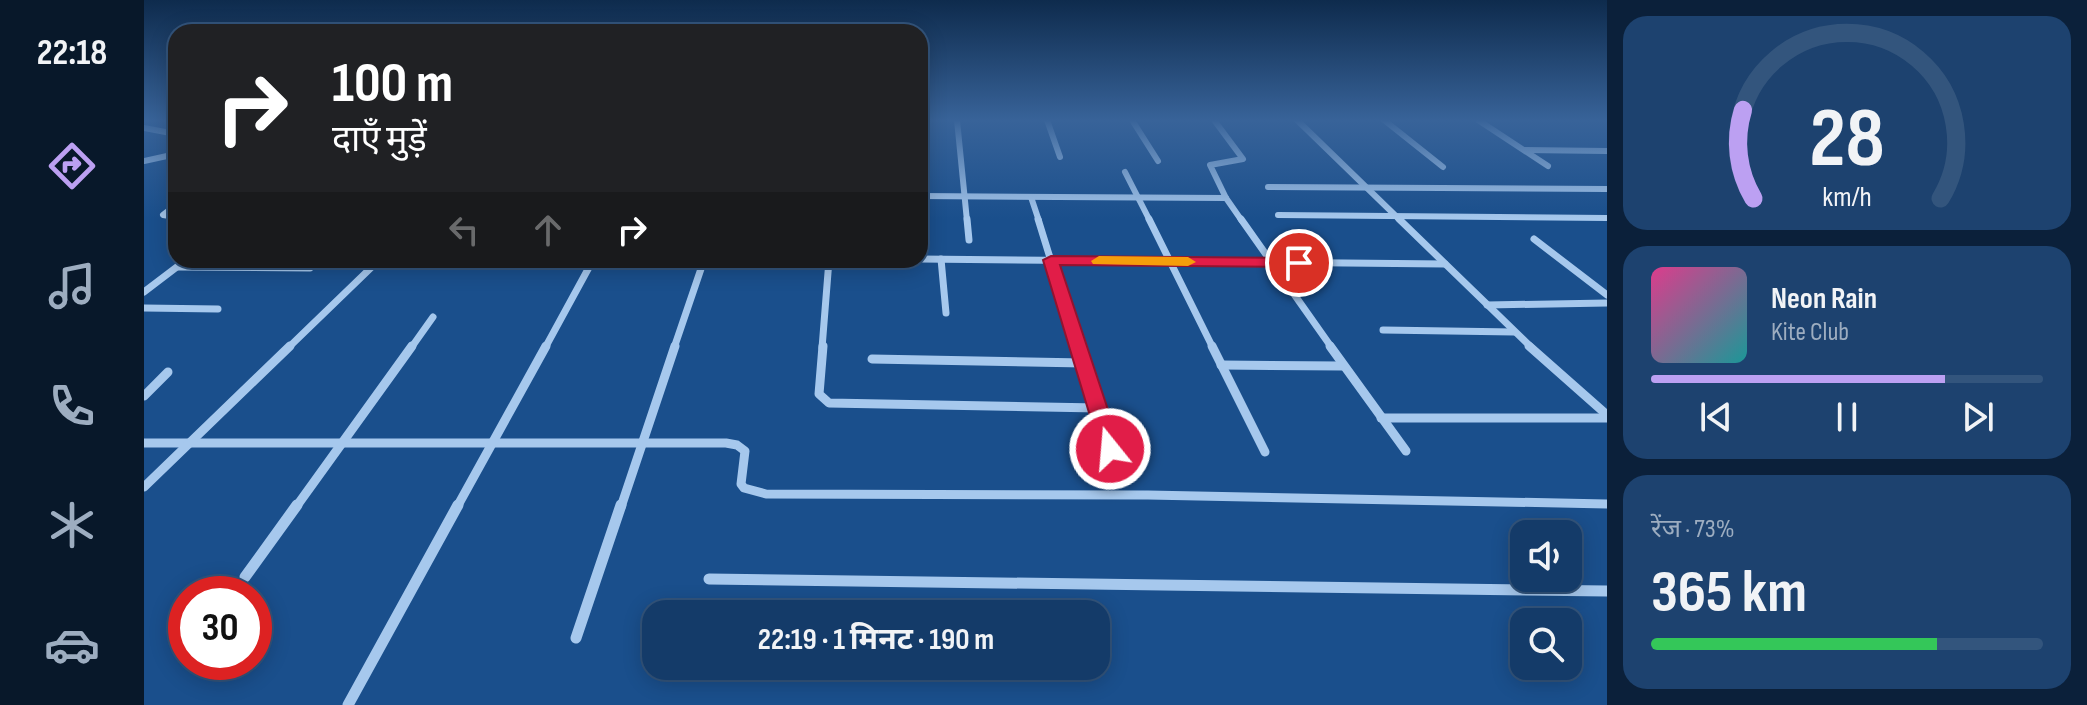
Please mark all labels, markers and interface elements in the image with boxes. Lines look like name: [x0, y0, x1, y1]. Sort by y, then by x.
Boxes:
text: 22:18: [37, 32, 107, 75]
text: 100 m: [332, 51, 453, 118]
icon: right: [200, 56, 304, 160]
text: 28: [1809, 89, 1885, 189]
text: दाएँ मुड़ें: [332, 119, 427, 162]
icon: directions: [44, 138, 100, 194]
text: km/h: [1822, 180, 1872, 215]
icon: left: [442, 208, 486, 252]
icon: ahead: [526, 208, 570, 252]
icon: right: [610, 208, 654, 252]
pin: [1265, 229, 1333, 297]
icon: arrive: [1277, 241, 1321, 285]
icon: music: [44, 258, 100, 314]
text: Neon Rain: [1771, 281, 1877, 317]
text: Kite Club: [1771, 317, 1849, 348]
icon: phone: [44, 378, 100, 434]
icon: previous: [1694, 395, 1738, 439]
icon: pause: [1825, 395, 1869, 439]
icon: next: [1956, 395, 2000, 439]
position arrow: [1068, 407, 1152, 491]
icon: climate: [44, 497, 100, 553]
text: रेंज · 73%: [1651, 514, 1735, 545]
map controls: [1510, 520, 1582, 680]
button: sound: [1510, 520, 1582, 592]
text: 365 km: [1651, 557, 1807, 629]
speed limit sign: 30: [168, 576, 272, 680]
button: search: [1510, 608, 1582, 680]
icon: car: [44, 617, 100, 673]
text: 22:19 · 1 मिनट · 190 m: [758, 622, 994, 658]

